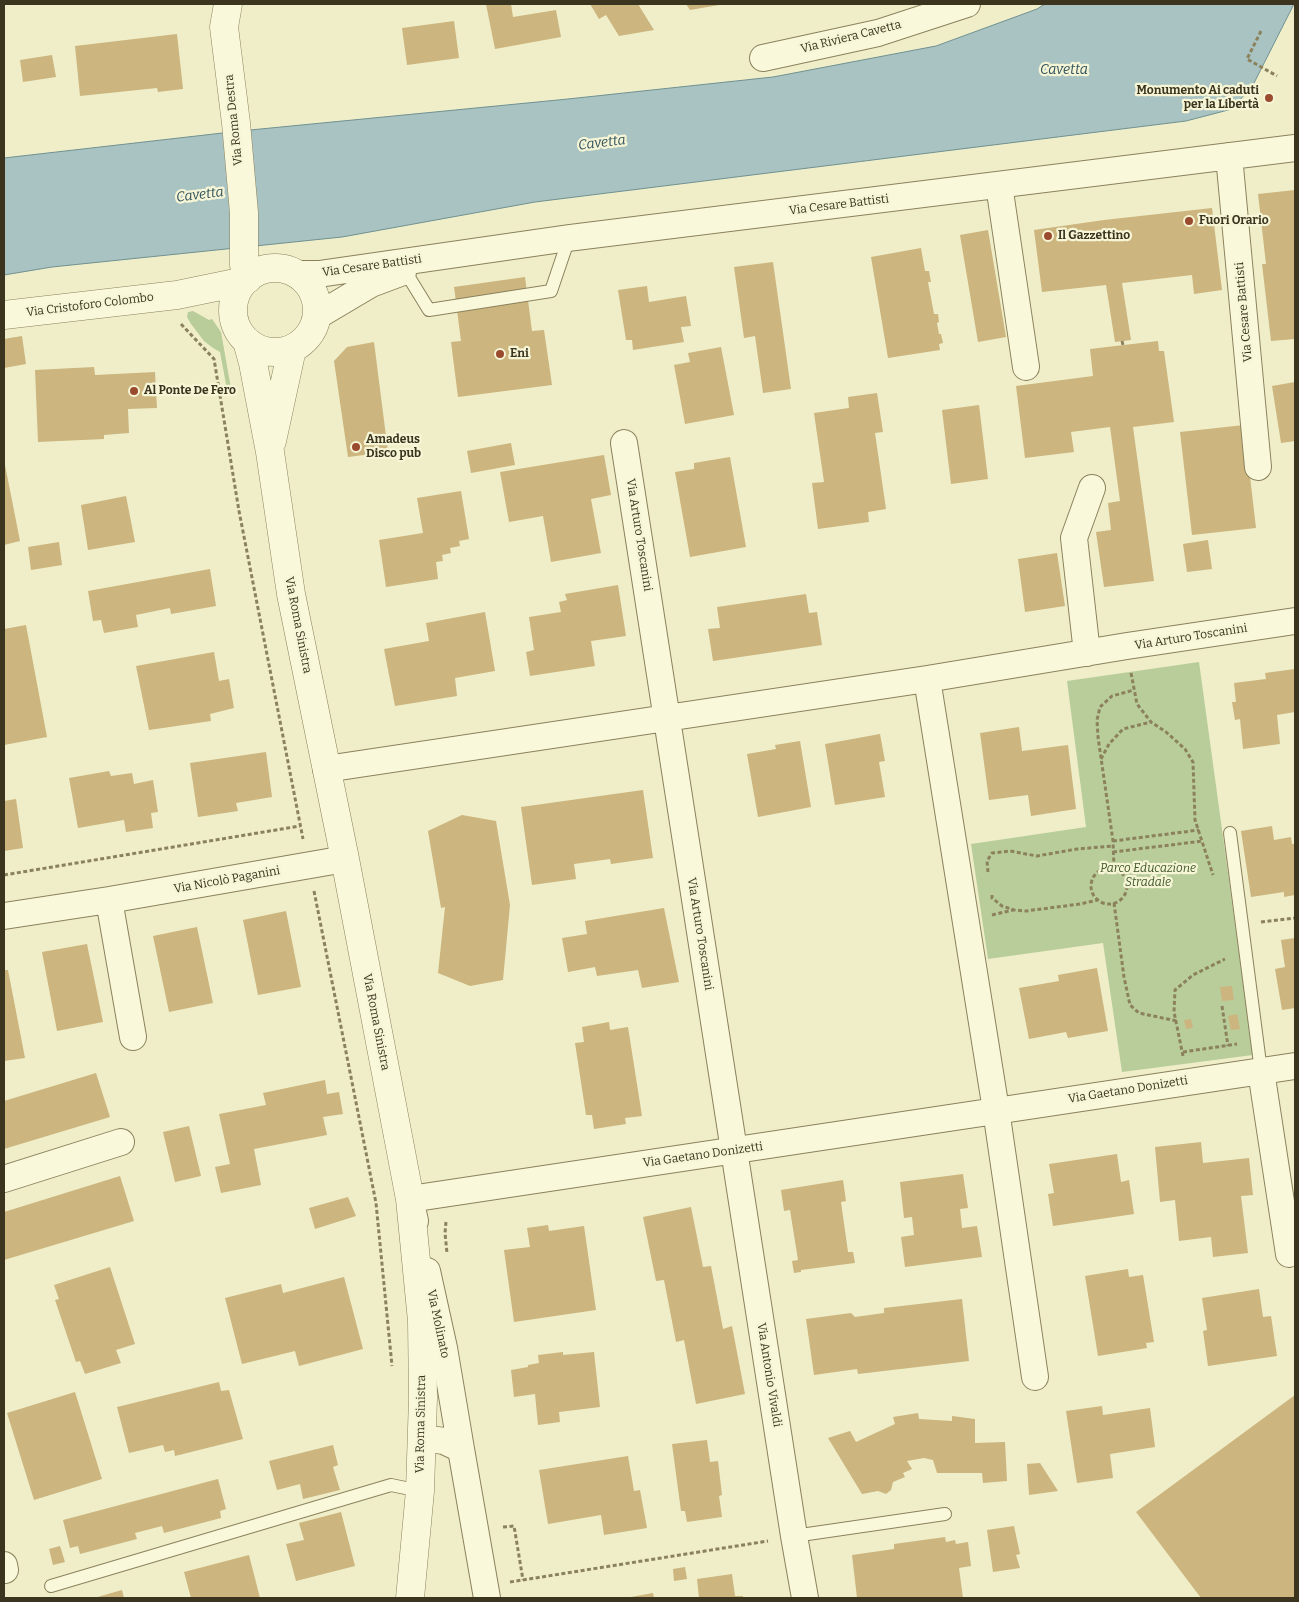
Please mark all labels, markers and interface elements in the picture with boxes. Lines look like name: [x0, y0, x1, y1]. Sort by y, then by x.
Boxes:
street label: Via Riviera Cavetta: [799, 18, 903, 56]
water label: Cavetta: [1040, 62, 1088, 78]
street label: Via Roma Destra: [222, 74, 246, 166]
place label: Monumento Ai caduti per la Libertà: [1136, 84, 1259, 112]
marker: Monumento Ai caduti per la Libertà: [1263, 92, 1275, 104]
water label: Cavetta: [577, 132, 627, 154]
water label: Cavetta: [175, 184, 225, 206]
street label: Via Cesare Battisti: [788, 192, 890, 218]
place label: Fuori Orario: [1199, 214, 1269, 228]
marker: Fuori Orario: [1183, 215, 1195, 227]
place label: Il Gazzettino: [1058, 229, 1130, 243]
marker: Il Gazzettino: [1042, 230, 1054, 242]
street label: Via Cesare Battisti: [321, 252, 423, 280]
street label: Via Cesare Battisti: [1232, 261, 1256, 363]
street label: Via Cristoforo Colombo: [25, 290, 155, 320]
place label: Eni: [510, 347, 529, 361]
marker: Eni: [494, 348, 506, 360]
place label: Al Ponte De Fero: [144, 384, 236, 398]
marker: Al Ponte De Fero: [128, 385, 140, 397]
place label: Amadeus Disco pub: [366, 433, 421, 461]
marker: Amadeus Disco pub: [350, 441, 362, 453]
street label: Via Arturo Toscanini: [623, 478, 655, 592]
street label: Via Roma Sinistra: [282, 575, 314, 675]
street label: Via Arturo Toscanini: [1134, 621, 1248, 653]
park label: Parco Educazione Stradale: [1100, 862, 1196, 890]
street label: Via Nicolò Paganini: [173, 864, 281, 896]
street label: Via Arturo Toscanini: [684, 877, 716, 991]
street label: Via Roma Sinistra: [360, 972, 392, 1072]
street label: Via Gaetano Donizetti: [1067, 1073, 1189, 1107]
street label: Via Gaetano Donizetti: [642, 1139, 764, 1171]
street label: Via Molinato: [424, 1288, 452, 1360]
street label: Via Antonio Vivaldi: [754, 1322, 784, 1428]
street label: Via Roma Sinistra: [413, 1375, 429, 1473]

